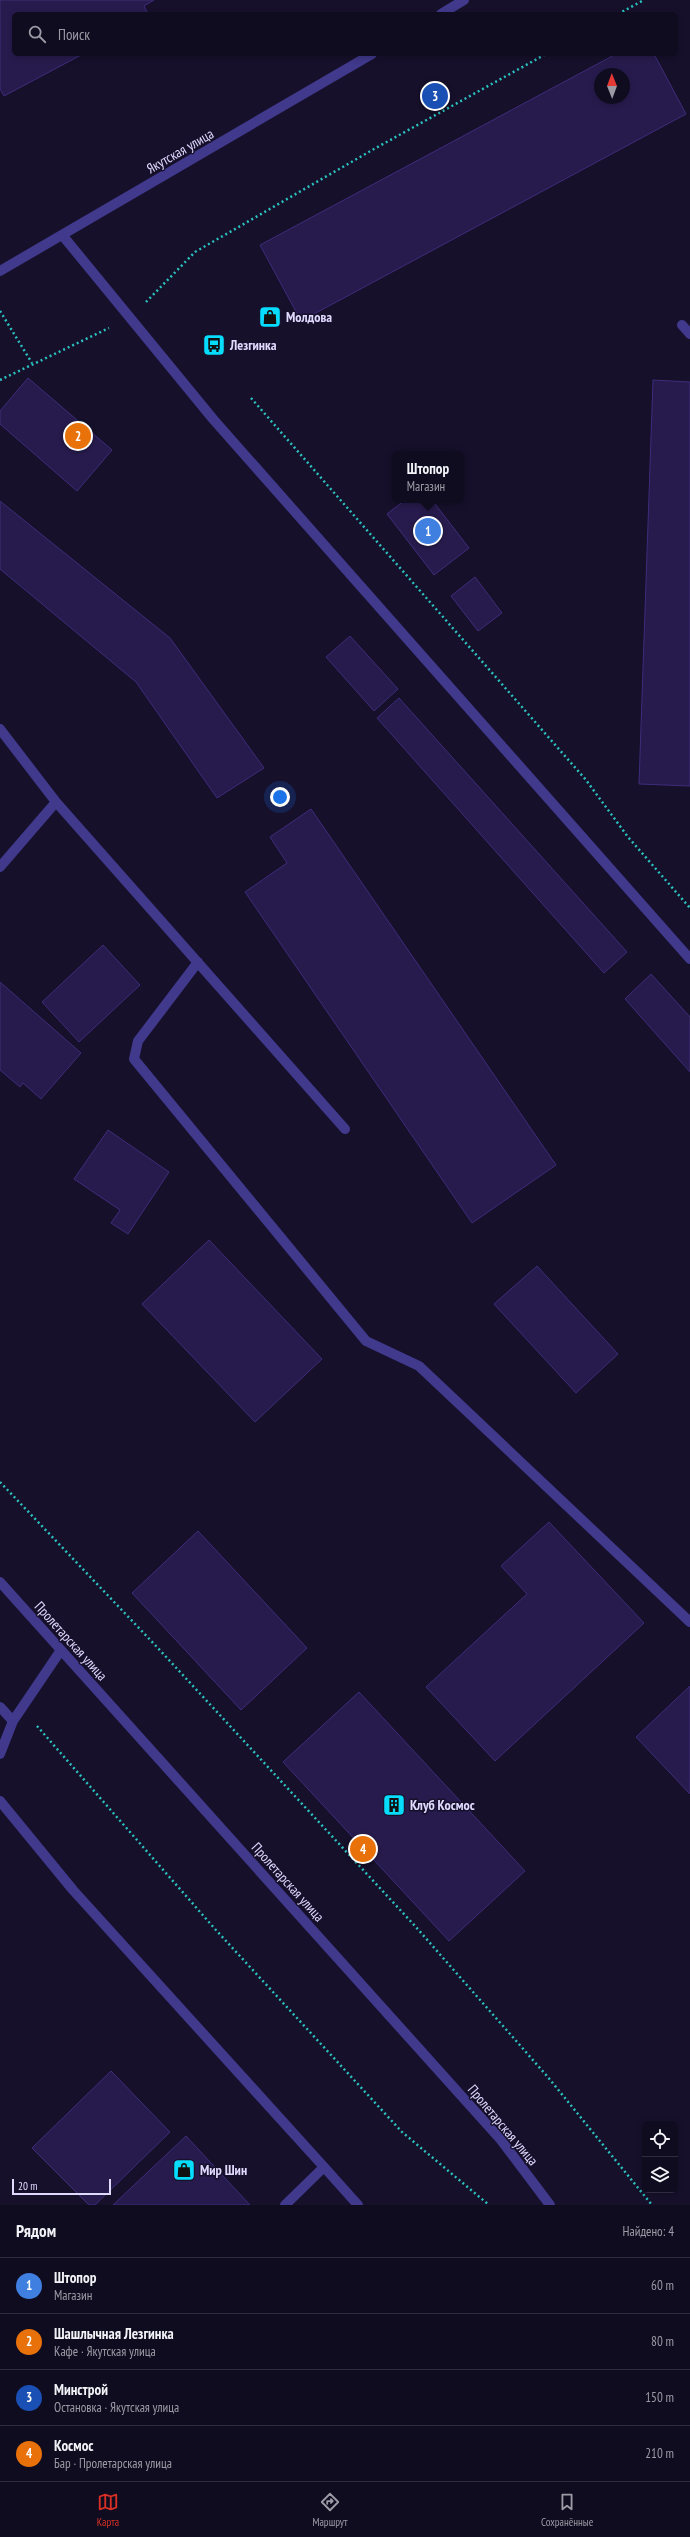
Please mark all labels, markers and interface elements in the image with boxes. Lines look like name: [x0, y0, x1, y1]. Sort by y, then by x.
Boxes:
search box: [12, 12, 678, 56]
icon: search: [26, 23, 48, 45]
text: Поиск: [58, 25, 90, 44]
north arrow: [594, 68, 630, 104]
pin: 3: [422, 81, 448, 111]
street label: Якутская улица: [143, 125, 217, 177]
shop icon: Молдова: [257, 304, 283, 330]
place label: Молдова: [286, 308, 332, 326]
bus stop icon: Лезгинка: [201, 332, 227, 358]
place label: Лезгинка: [229, 336, 277, 354]
pin: 2: [65, 421, 91, 451]
popup: [392, 451, 464, 503]
text: Штопор: [407, 459, 449, 478]
text: Магазин: [407, 478, 445, 495]
pin: 1: [415, 516, 441, 546]
your location: [270, 787, 290, 807]
street label: Пролетарская улица: [31, 1598, 111, 1684]
building icon: Клуб Космос: [381, 1792, 407, 1818]
place label: Клуб Космос: [410, 1796, 475, 1814]
pin: 4: [350, 1834, 376, 1864]
street label: Пролетарская улица: [248, 1839, 328, 1925]
street label: Пролетарская улица: [464, 2081, 542, 2169]
map controls: [642, 2121, 678, 2193]
button: locate: [642, 2121, 678, 2157]
shop icon: Мир Шин: [171, 2157, 197, 2183]
button: layers: [642, 2157, 678, 2193]
place label: Мир Шин: [200, 2161, 247, 2179]
scale bar: [12, 2177, 111, 2196]
text: 20 m: [18, 2179, 37, 2193]
text: Рядом: [16, 2220, 56, 2242]
text: Найдено: 4: [623, 2223, 674, 2240]
text: Штопор: [54, 2268, 96, 2287]
text: 1: [26, 2277, 32, 2294]
text: 60 m: [651, 2277, 674, 2294]
text: Магазин: [54, 2287, 92, 2304]
text: Шашлычная Лезгинка: [54, 2324, 174, 2343]
text: 2: [26, 2333, 32, 2350]
text: 80 m: [651, 2333, 674, 2350]
text: Кафе · Якутская улица: [54, 2343, 156, 2360]
text: Минстрой: [54, 2380, 108, 2399]
text: 3: [26, 2389, 32, 2406]
text: 150 m: [645, 2389, 674, 2406]
text: Остановка · Якутская улица: [54, 2399, 179, 2416]
text: Космос: [54, 2436, 94, 2455]
text: 4: [26, 2445, 32, 2462]
text: 210 m: [645, 2445, 674, 2462]
text: Бар · Пролетарская улица: [54, 2455, 172, 2472]
tab: Карта: [97, 2491, 119, 2529]
tab: Маршрут: [312, 2491, 348, 2529]
tab: Сохранённые: [541, 2491, 593, 2529]

